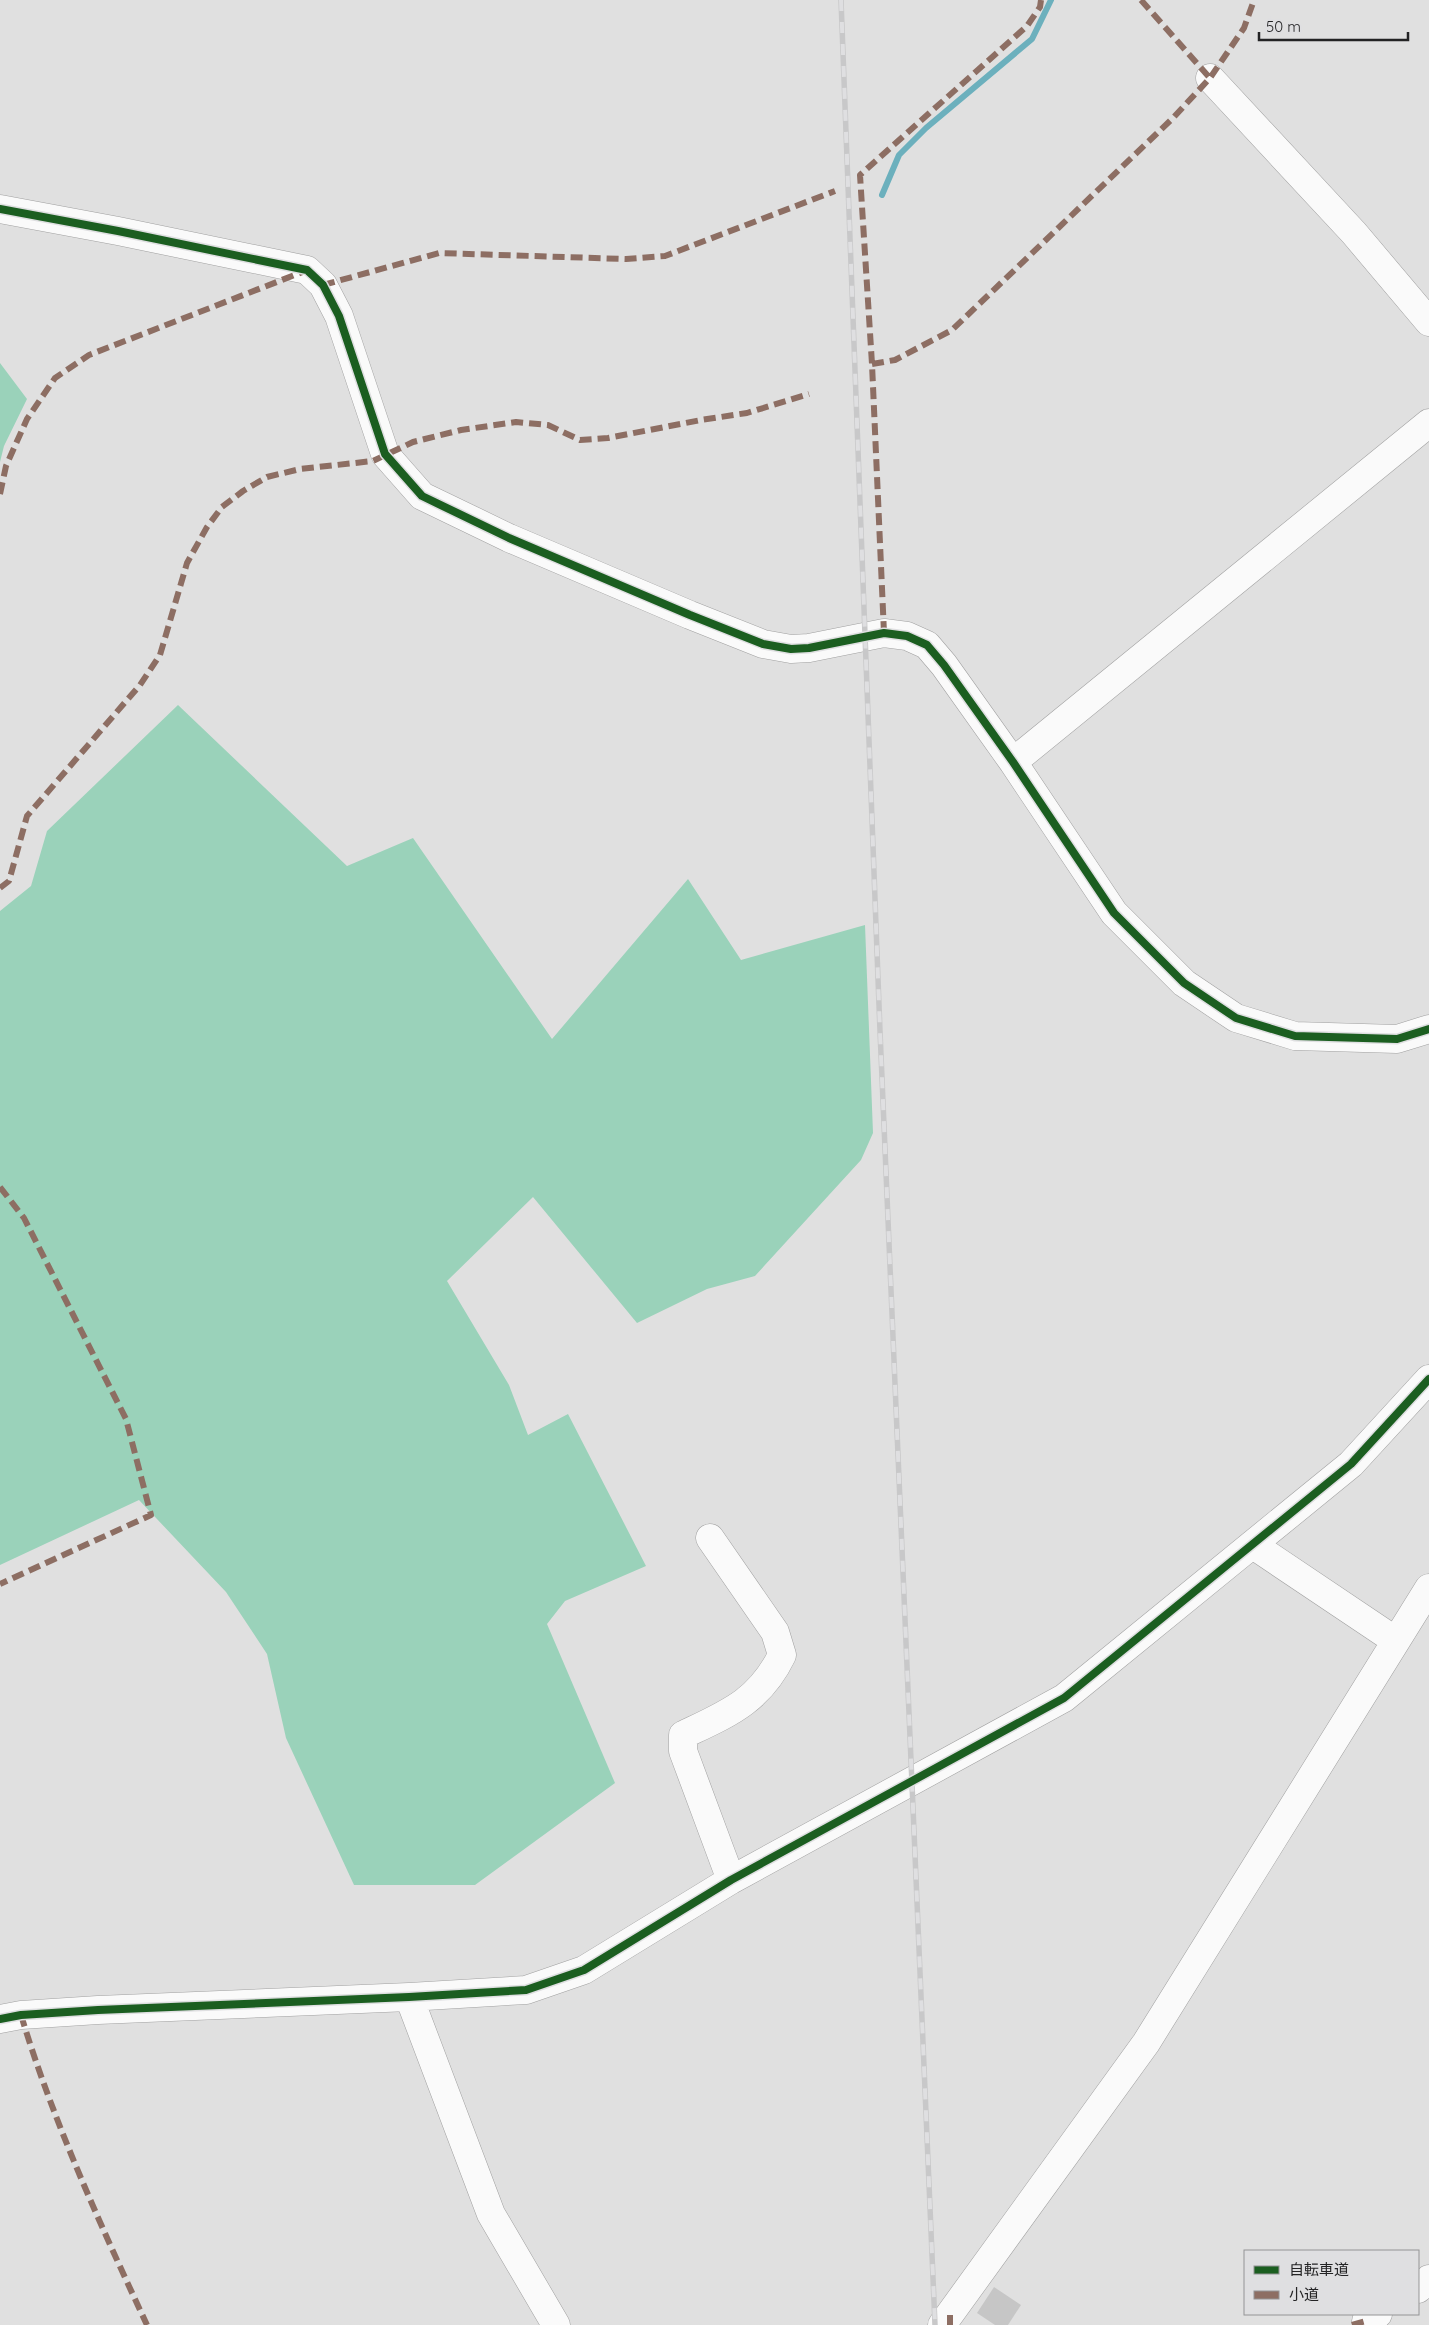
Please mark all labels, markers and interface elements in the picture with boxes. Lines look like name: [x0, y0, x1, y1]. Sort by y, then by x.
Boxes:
scale bar: [1259, 10, 1408, 42]
text: 50 m: [1266, 17, 1301, 36]
legend: [1244, 2250, 1419, 2315]
text: 自転車道: [1289, 2260, 1349, 2279]
text: 小道: [1289, 2285, 1319, 2304]

